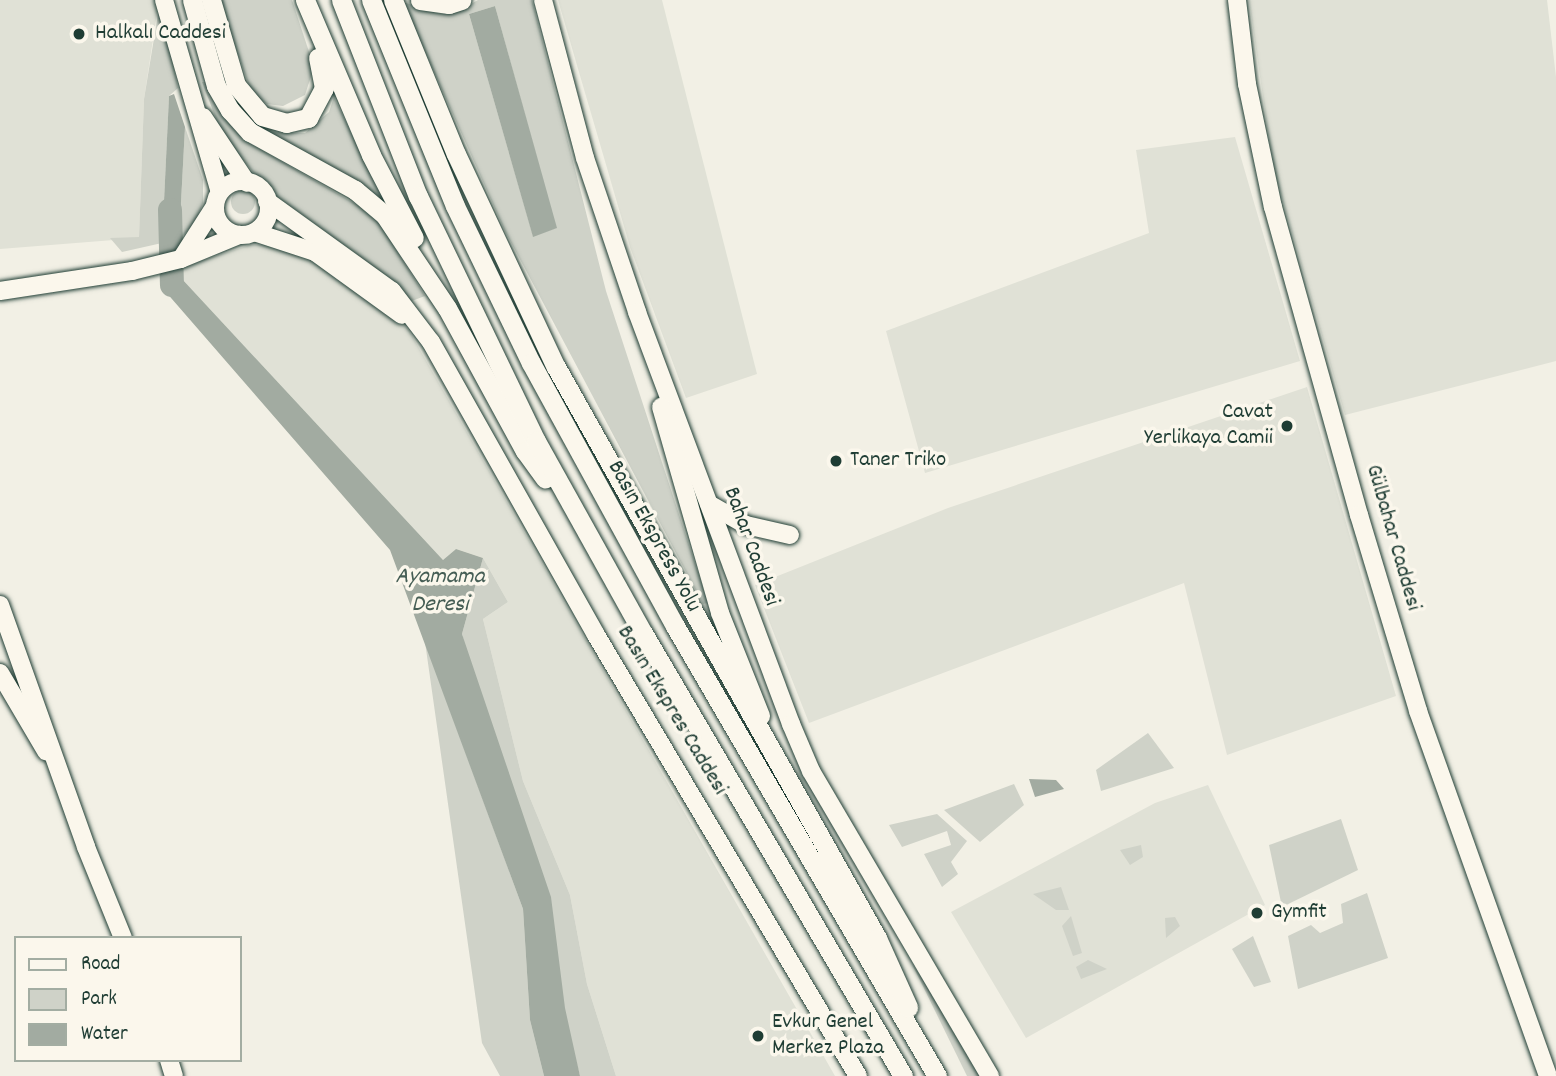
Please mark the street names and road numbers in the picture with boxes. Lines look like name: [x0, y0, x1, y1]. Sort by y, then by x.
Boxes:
street label: Basın Ekspress Yolu: [600, 456, 706, 618]
street label: Gülbahar Caddesi: [1358, 462, 1426, 614]
street label: Bahar Caddesi: [716, 484, 784, 610]
street label: Basın Ekspres Caddesi: [609, 621, 733, 801]

